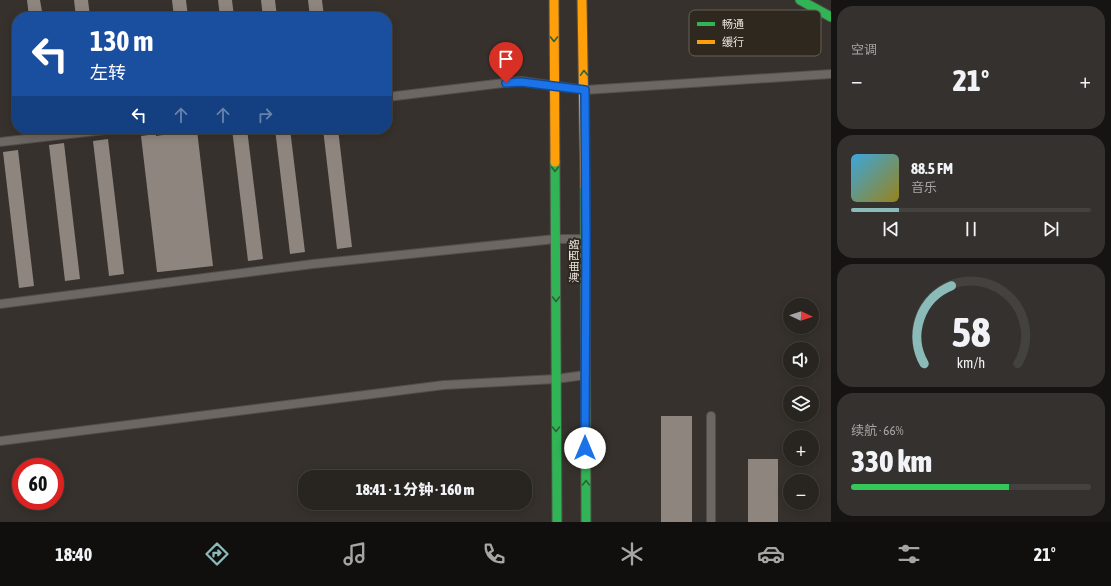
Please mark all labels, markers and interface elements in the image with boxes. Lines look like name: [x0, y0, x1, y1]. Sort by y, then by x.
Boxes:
legend: [689, 10, 821, 56]
text: 畅通: [722, 18, 744, 30]
text: 130 m: [90, 25, 153, 57]
icon: left: [24, 28, 76, 80]
one-way arrow: [550, 36, 558, 42]
text: 缓行: [722, 36, 744, 48]
pin: [489, 42, 523, 83]
text: 空调: [851, 42, 877, 57]
icon: arrive: [495, 48, 517, 70]
text: 左转: [90, 62, 126, 83]
text: 21°: [953, 63, 989, 97]
text: −: [851, 67, 862, 93]
text: +: [1080, 67, 1091, 93]
one-way arrow: [580, 70, 588, 76]
icon: left: [128, 104, 150, 126]
icon: ahead: [170, 104, 192, 126]
icon: ahead: [212, 104, 234, 126]
icon: right: [254, 104, 276, 126]
text: 88.5 FM: [911, 160, 953, 177]
one-way arrow: [551, 166, 559, 172]
text: 音乐: [911, 180, 937, 195]
icon: previous: [880, 218, 902, 240]
icon: pause: [960, 218, 982, 240]
icon: next: [1040, 218, 1062, 240]
street label: 海曲西路: [568, 239, 580, 283]
one-way arrow: [551, 296, 560, 302]
north arrow: [783, 298, 819, 334]
map controls: [783, 298, 819, 510]
text: 58: [951, 307, 991, 355]
button: sound: [783, 342, 819, 378]
text: km/h: [957, 354, 985, 370]
button: layers: [783, 386, 819, 422]
text: 续航 · 66%: [851, 423, 904, 438]
one-way arrow: [552, 426, 560, 432]
position arrow: [564, 427, 606, 469]
button: +: [783, 430, 819, 466]
text: 330 km: [851, 444, 932, 478]
speed limit sign: 60: [12, 458, 64, 510]
button: −: [783, 474, 819, 510]
one-way arrow: [582, 480, 590, 486]
text: 18:41 · 1 分钟 · 160 m: [356, 481, 474, 498]
icon: directions: [203, 540, 231, 568]
icon: music: [341, 540, 369, 568]
icon: phone: [480, 540, 508, 568]
icon: climate: [618, 540, 646, 568]
icon: car: [757, 540, 785, 568]
icon: filters: [895, 540, 923, 568]
text: 18:40: [55, 544, 92, 565]
text: 21°: [1034, 544, 1056, 565]

